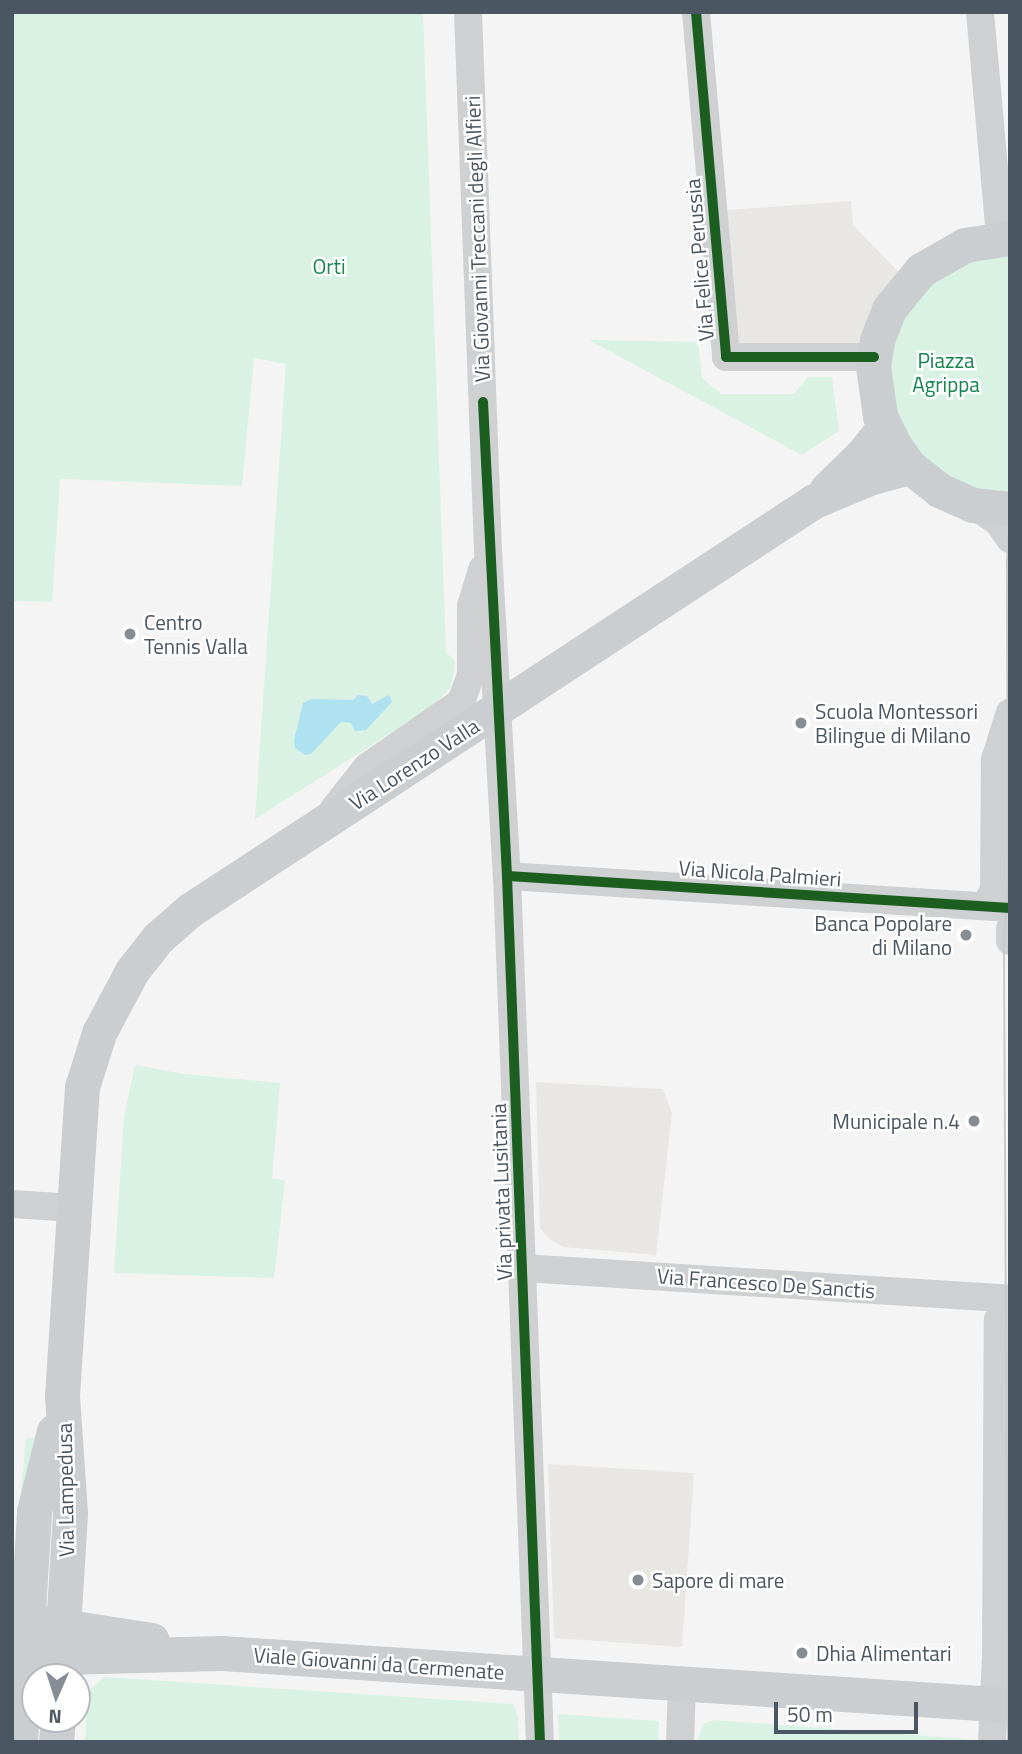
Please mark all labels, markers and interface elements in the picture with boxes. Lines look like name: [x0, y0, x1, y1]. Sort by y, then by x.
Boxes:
street label: Via Giovanni Treccani degli Alfieri: [459, 95, 495, 383]
street label: Via Felice Perussia: [679, 178, 719, 342]
park label: Orti: [312, 253, 346, 279]
park label: Piazza Agrippa: [912, 347, 980, 397]
place label: Centro Tennis Valla: [144, 609, 248, 659]
marker: Centro Tennis Valla: [122, 626, 138, 642]
place label: Scuola Montessori Bilingue di Milano: [815, 698, 978, 748]
street label: Via Lorenzo Valla: [344, 713, 484, 815]
marker: Scuola Montessori Bilingue di Milano: [793, 715, 809, 731]
street label: Via Nicola Palmieri: [678, 855, 842, 891]
place label: Banca Popolare di Milano: [814, 910, 952, 960]
marker: Banca Popolare di Milano: [958, 927, 974, 943]
street label: Via privata Lusitania: [485, 1103, 517, 1281]
place label: Municipale n.4: [832, 1108, 960, 1134]
marker: Municipale n.4: [966, 1113, 982, 1129]
street label: Via Francesco De Sanctis: [656, 1263, 876, 1303]
street label: Via Lampedusa: [51, 1423, 79, 1557]
place label: Sapore di mare: [652, 1567, 784, 1593]
marker: Sapore di mare: [630, 1572, 646, 1588]
place label: Dhia Alimentari: [816, 1640, 952, 1666]
street label: Viale Giovanni da Cermenate: [253, 1642, 505, 1684]
marker: Dhia Alimentari: [794, 1645, 810, 1661]
north arrow: [21, 1663, 91, 1733]
scale bar: [777, 1688, 920, 1732]
text: 50 m: [787, 1698, 833, 1730]
text: N: [48, 1703, 62, 1732]

